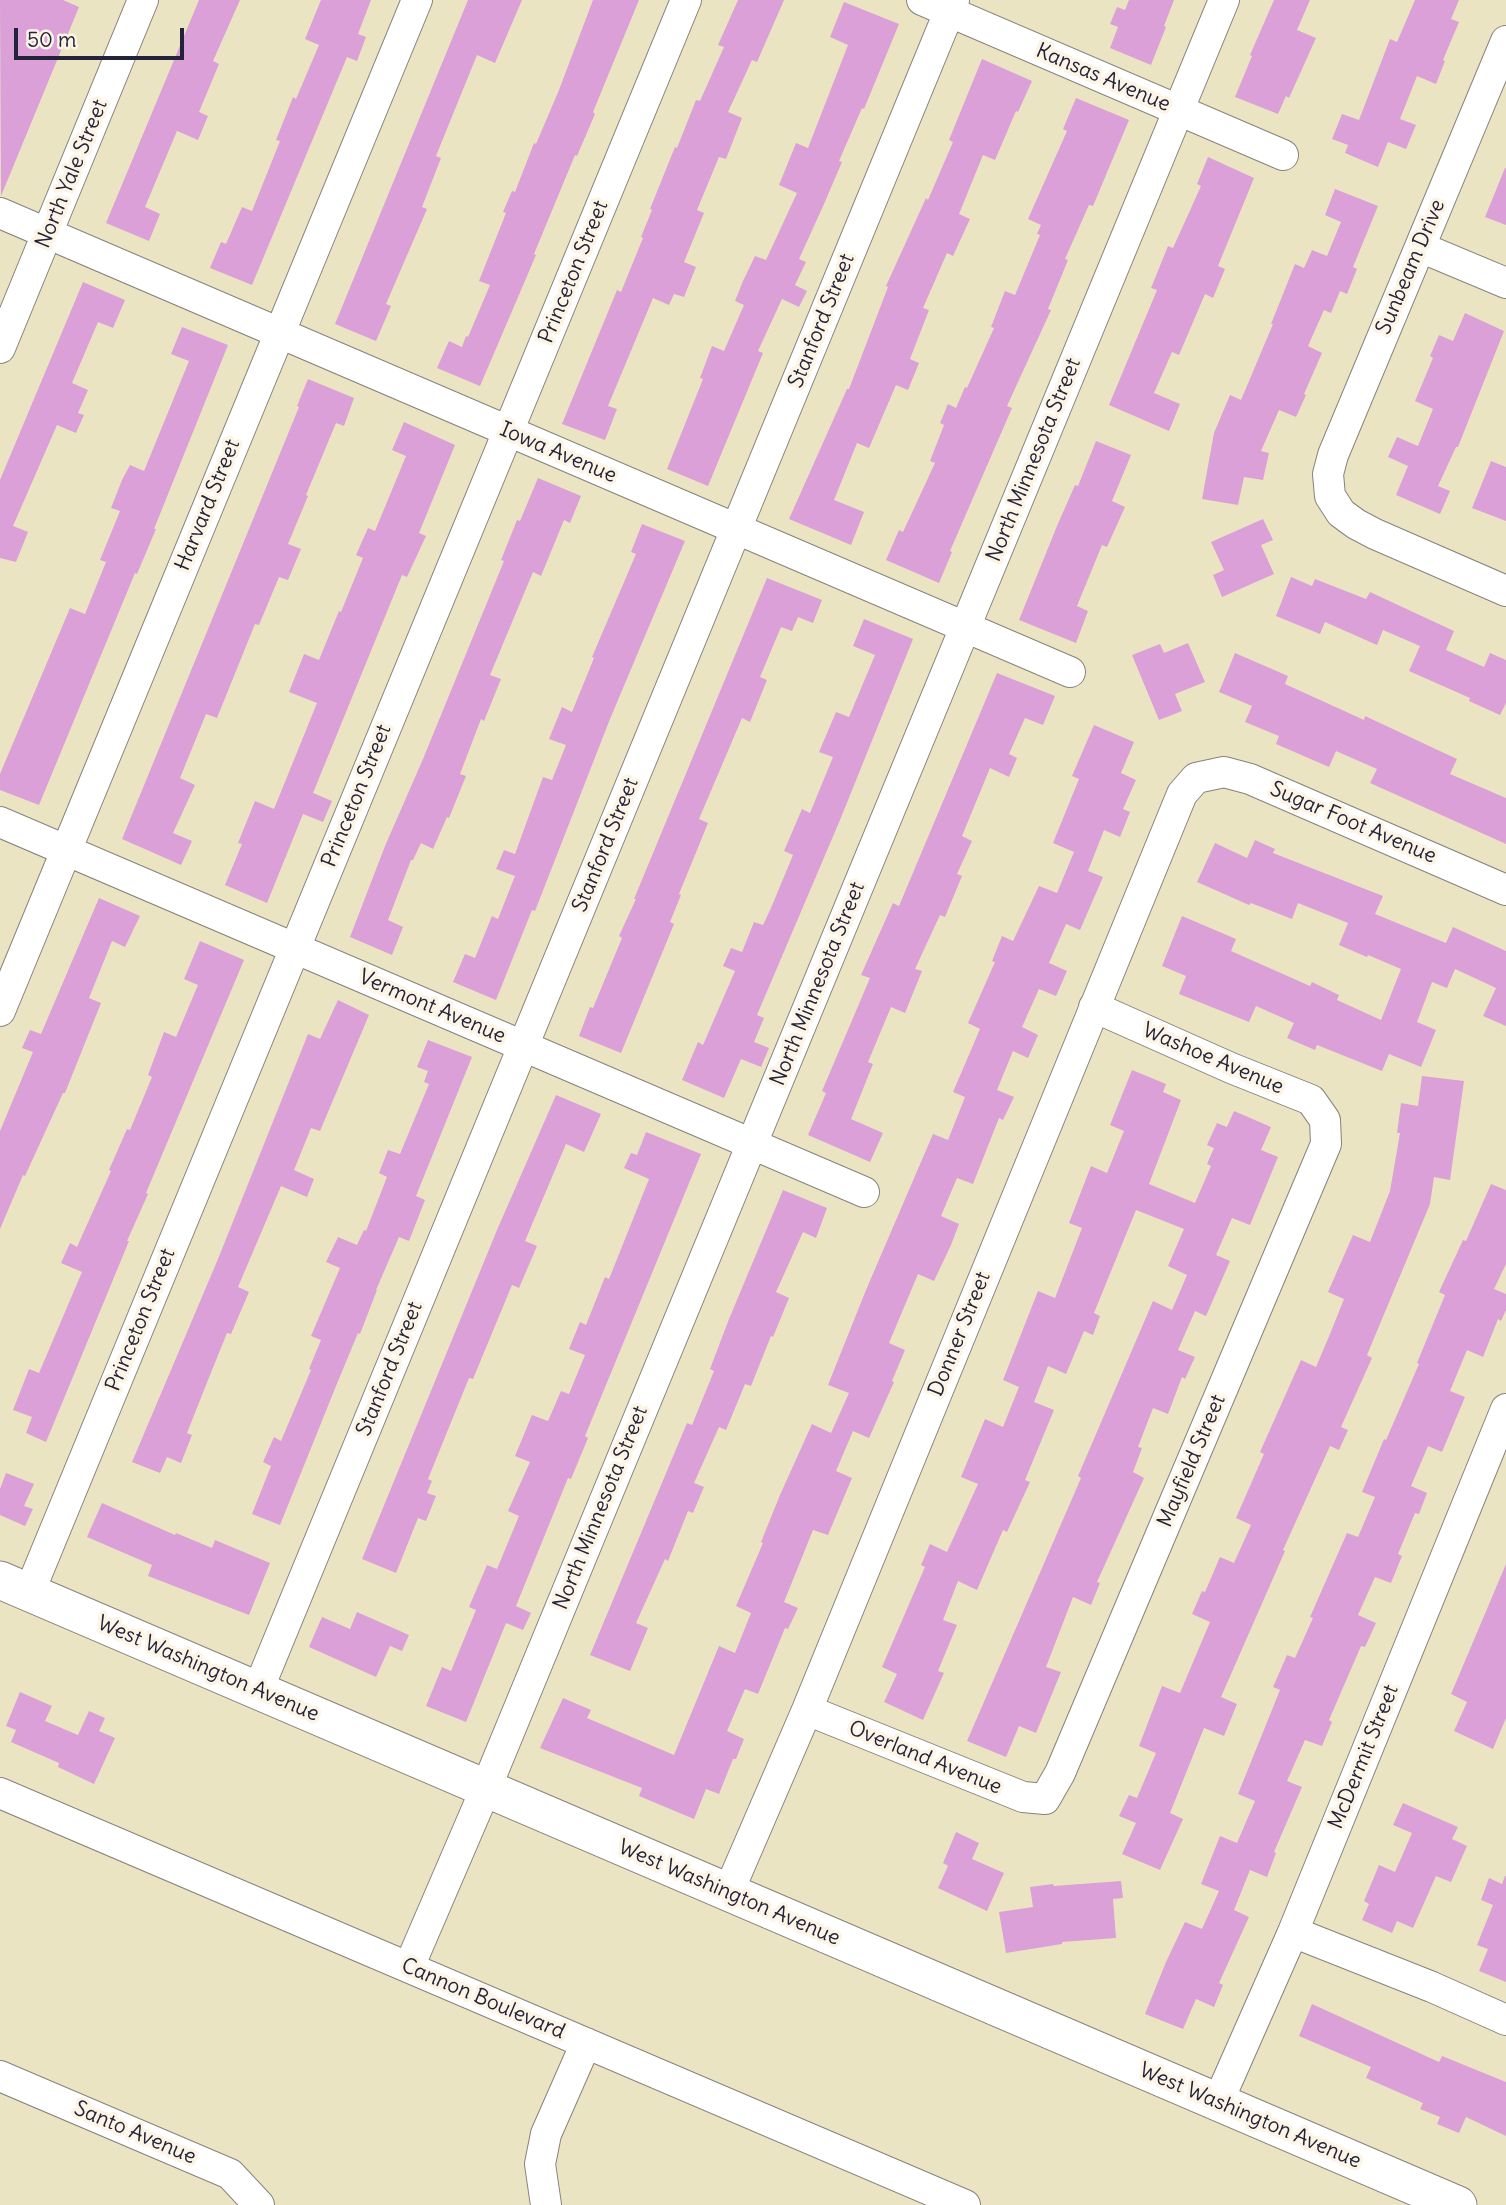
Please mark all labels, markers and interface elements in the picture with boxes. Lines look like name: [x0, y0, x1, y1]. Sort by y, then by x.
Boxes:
scale bar: [18, 14, 187, 58]
text: 50 m: [27, 26, 76, 53]
street label: Kansas Avenue: [1032, 38, 1174, 118]
street label: North Yale Street: [31, 96, 113, 252]
street label: Sunbeam Drive: [1371, 196, 1451, 338]
street label: Princeton Street: [534, 197, 614, 347]
street label: Stanford Street: [784, 250, 860, 392]
street label: North Minnesota Street: [982, 354, 1086, 566]
street label: Iowa Avenue: [496, 417, 620, 489]
street label: Harvard Street: [170, 436, 246, 574]
street label: Princeton Street: [317, 721, 397, 871]
street label: Stanford Street: [568, 774, 644, 916]
street label: Sugar Foot Avenue: [1266, 777, 1440, 869]
street label: North Minnesota Street: [766, 878, 870, 1090]
street label: Vermont Avenue: [355, 965, 509, 1049]
street label: Washoe Avenue: [1139, 1018, 1287, 1100]
street label: Princeton Street: [101, 1245, 181, 1395]
street label: Donner Street: [924, 1268, 996, 1400]
street label: Stanford Street: [352, 1298, 428, 1440]
street label: Mayfield Street: [1153, 1391, 1231, 1531]
street label: North Minnesota Street: [549, 1402, 653, 1614]
street label: West Washington Avenue: [93, 1611, 323, 1727]
street label: McDermit Street: [1324, 1681, 1404, 1833]
street label: Overland Avenue: [845, 1716, 1005, 1800]
street label: West Washington Avenue: [614, 1835, 844, 1951]
street label: Cannon Boulevard: [397, 1953, 569, 2045]
street label: West Washington Avenue: [1135, 2058, 1365, 2174]
street label: Santo Avenue: [70, 2096, 200, 2170]

